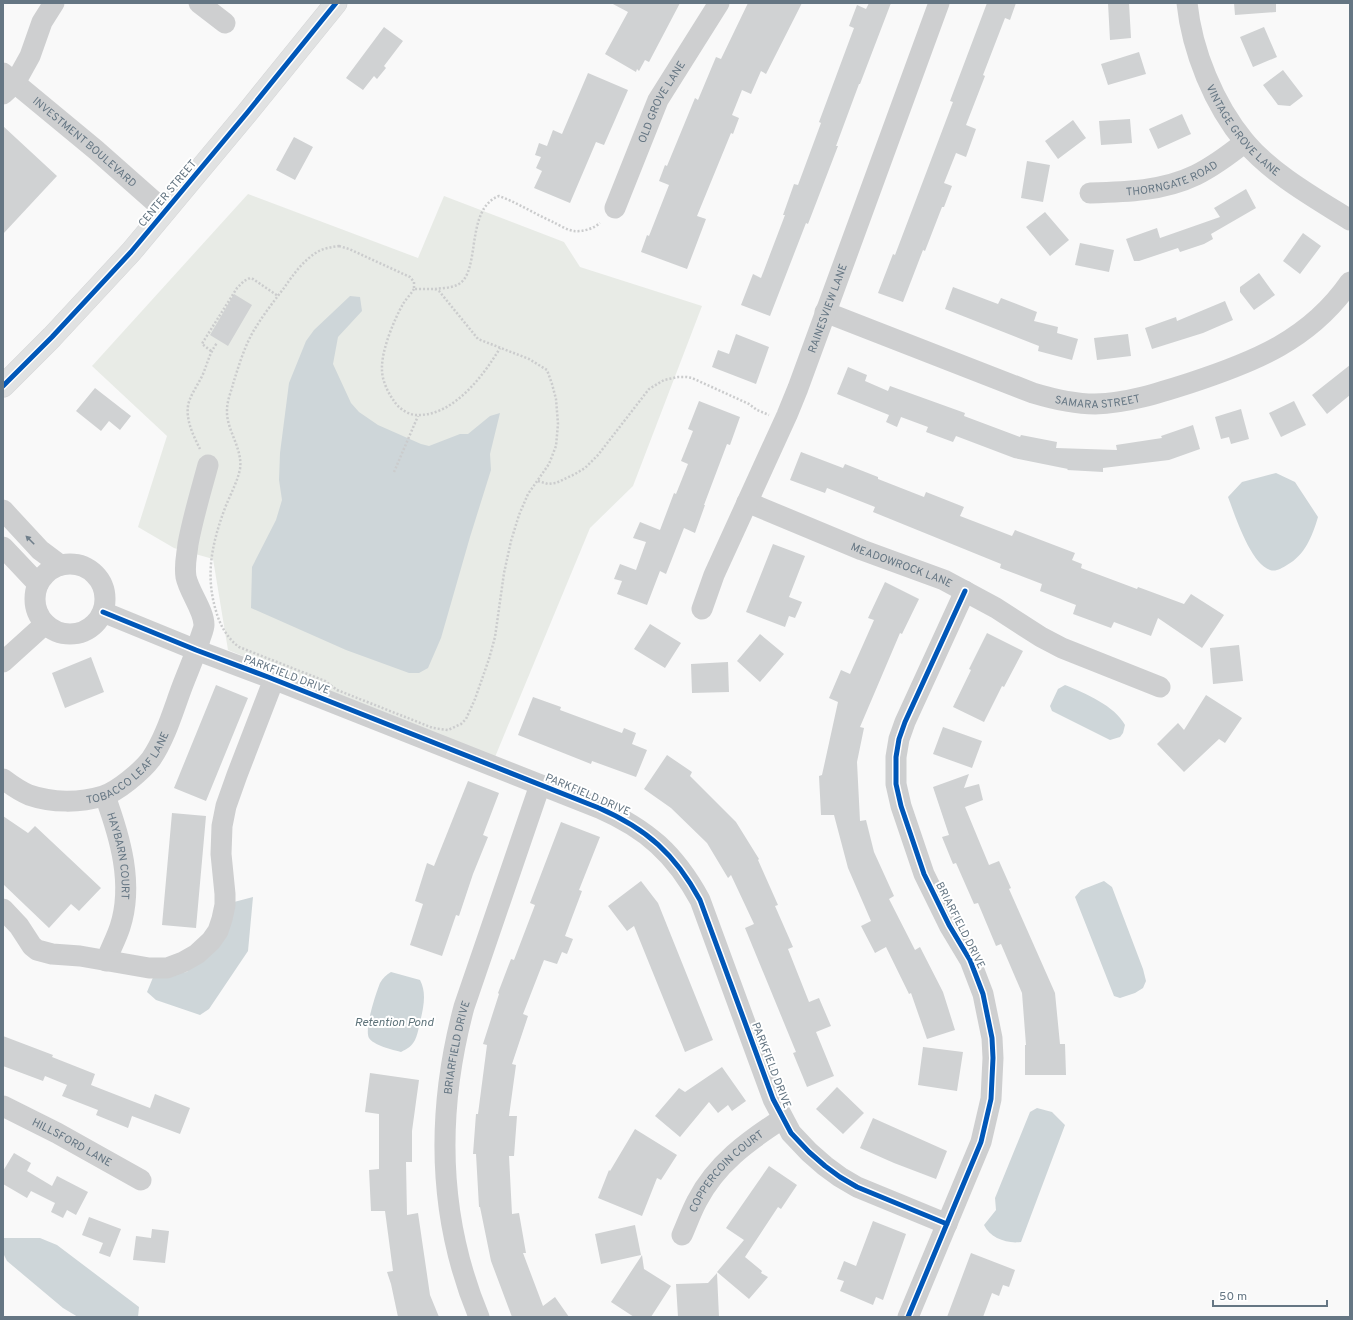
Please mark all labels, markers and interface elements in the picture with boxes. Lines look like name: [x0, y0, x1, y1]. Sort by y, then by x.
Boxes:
street label: OLD GROVE LANE: [636, 59, 689, 145]
street label: VINTAGE GROVE LANE: [1203, 82, 1282, 180]
street label: INVESTMENT BOULEVARD: [29, 94, 139, 191]
street label: CENTER STREET: [136, 157, 200, 230]
street label: THORNGATE ROAD: [1126, 158, 1221, 199]
street label: RAINESVIEW LANE: [805, 262, 851, 355]
street label: SAMARA STREET: [1053, 392, 1142, 412]
one-way arrow: [25, 535, 35, 545]
street label: MEADOWROCK LANE: [849, 540, 955, 591]
street label: PARKFIELD DRIVE: [242, 652, 332, 698]
street label: TOBACCO LEAF LANE: [85, 730, 173, 808]
street label: PARKFIELD DRIVE: [543, 771, 632, 819]
street label: HAYBARN COURT: [103, 811, 132, 900]
street label: BRIARFIELD DRIVE: [932, 880, 988, 971]
street label: BRIARFIELD DRIVE: [442, 999, 474, 1095]
water label: Retention Pond: [355, 1015, 435, 1031]
street label: PARKFIELD DRIVE: [748, 1020, 794, 1110]
street label: HILLSFORD LANE: [29, 1116, 114, 1170]
street label: COPPERCOIN COURT: [686, 1128, 766, 1215]
scale bar: [1213, 1282, 1327, 1308]
text: 50 m: [1219, 1289, 1247, 1305]

